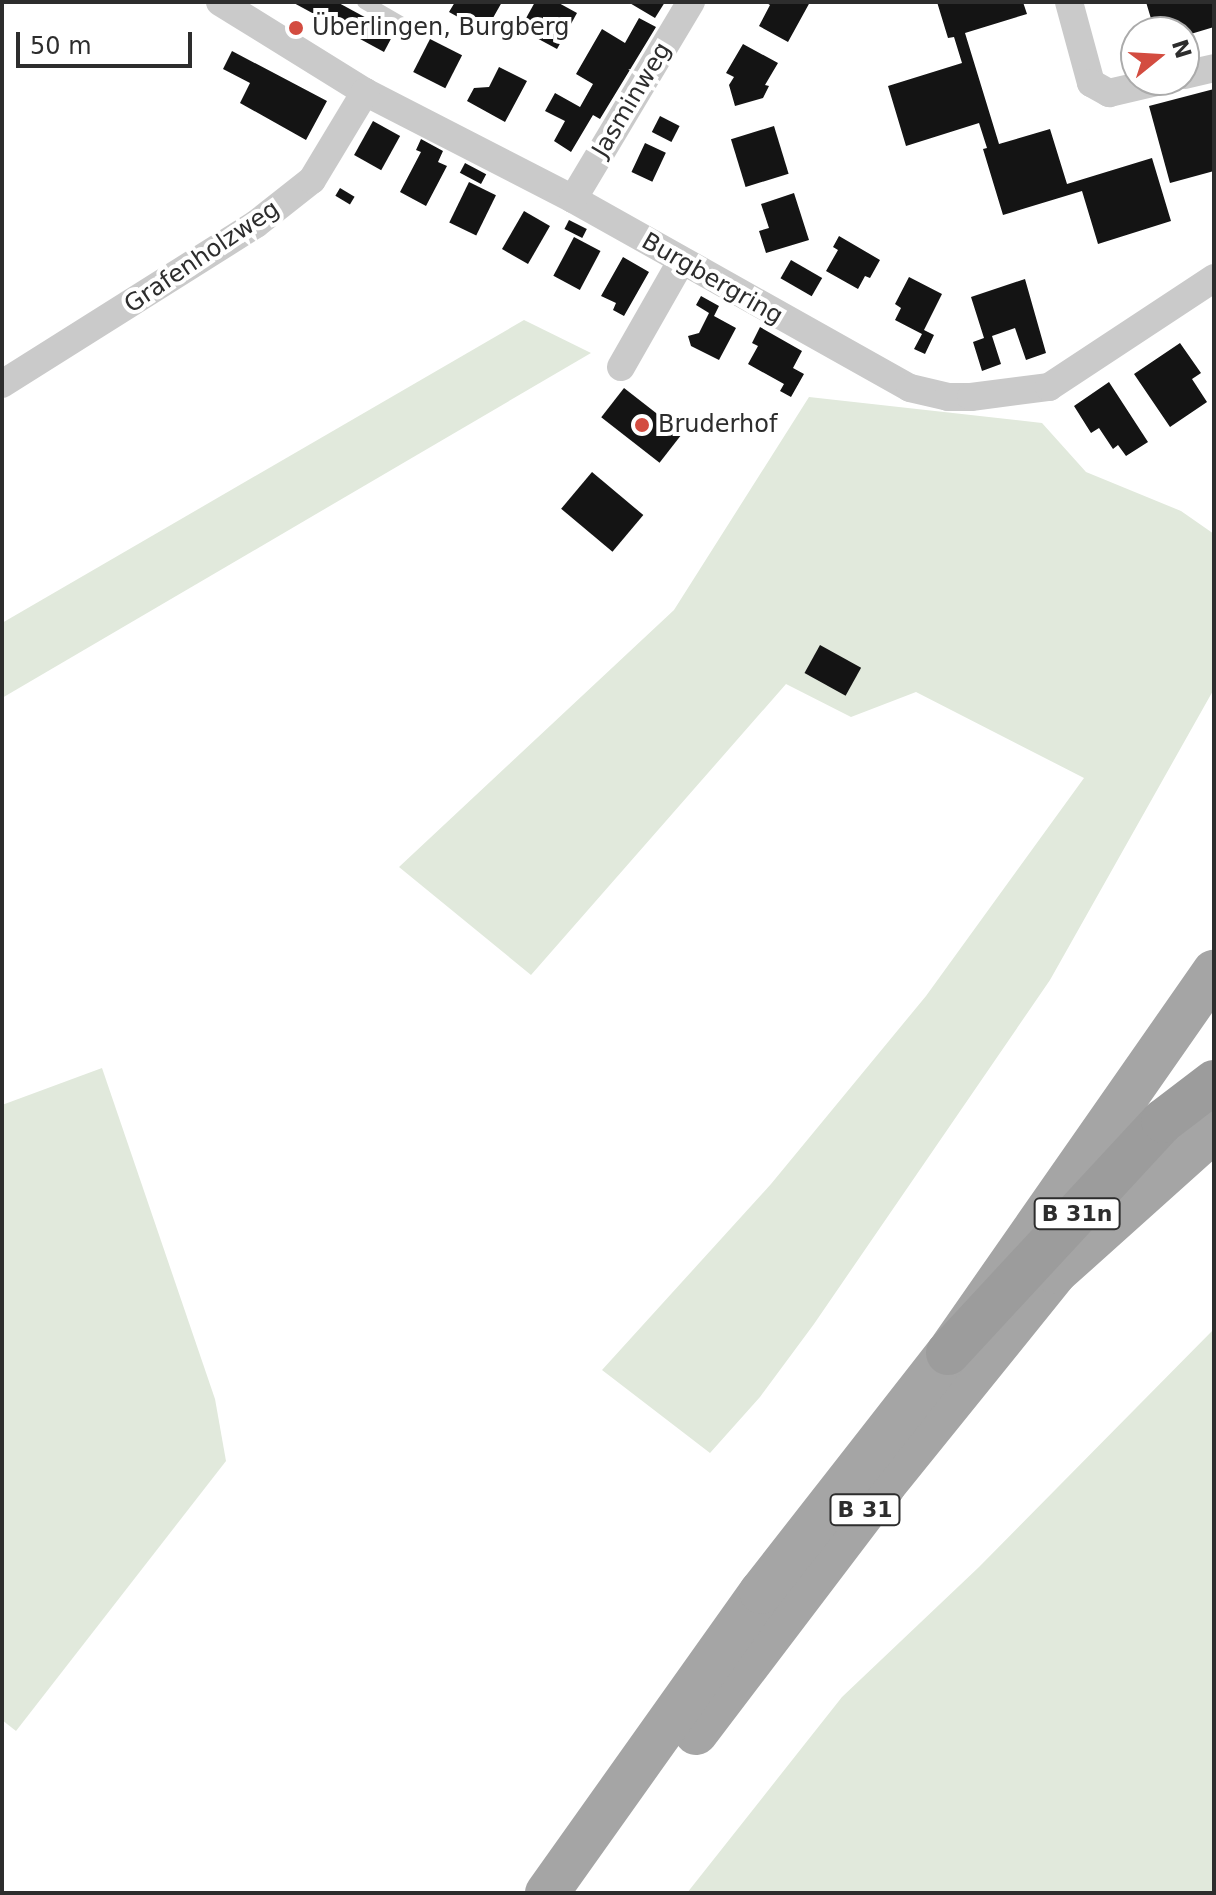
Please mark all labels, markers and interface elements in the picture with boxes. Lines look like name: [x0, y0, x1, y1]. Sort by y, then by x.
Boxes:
place label: Überlingen, Burgberg: [312, 14, 569, 42]
scale bar: [20, 16, 196, 66]
north arrow: [1120, 16, 1200, 96]
marker: Überlingen, Burgberg: [287, 19, 305, 37]
text: 50 m: [30, 32, 92, 60]
text: N: [1167, 36, 1196, 62]
street label: Jasminweg: [586, 37, 678, 163]
street label: Grafenholzweg: [119, 195, 285, 319]
street label: Burgbergring: [636, 227, 788, 331]
place label: Bruderhof: [658, 411, 777, 439]
marker: Bruderhof: [633, 416, 651, 434]
road number: B 31n: [1033, 1196, 1121, 1232]
road number: B 31: [829, 1492, 901, 1528]

